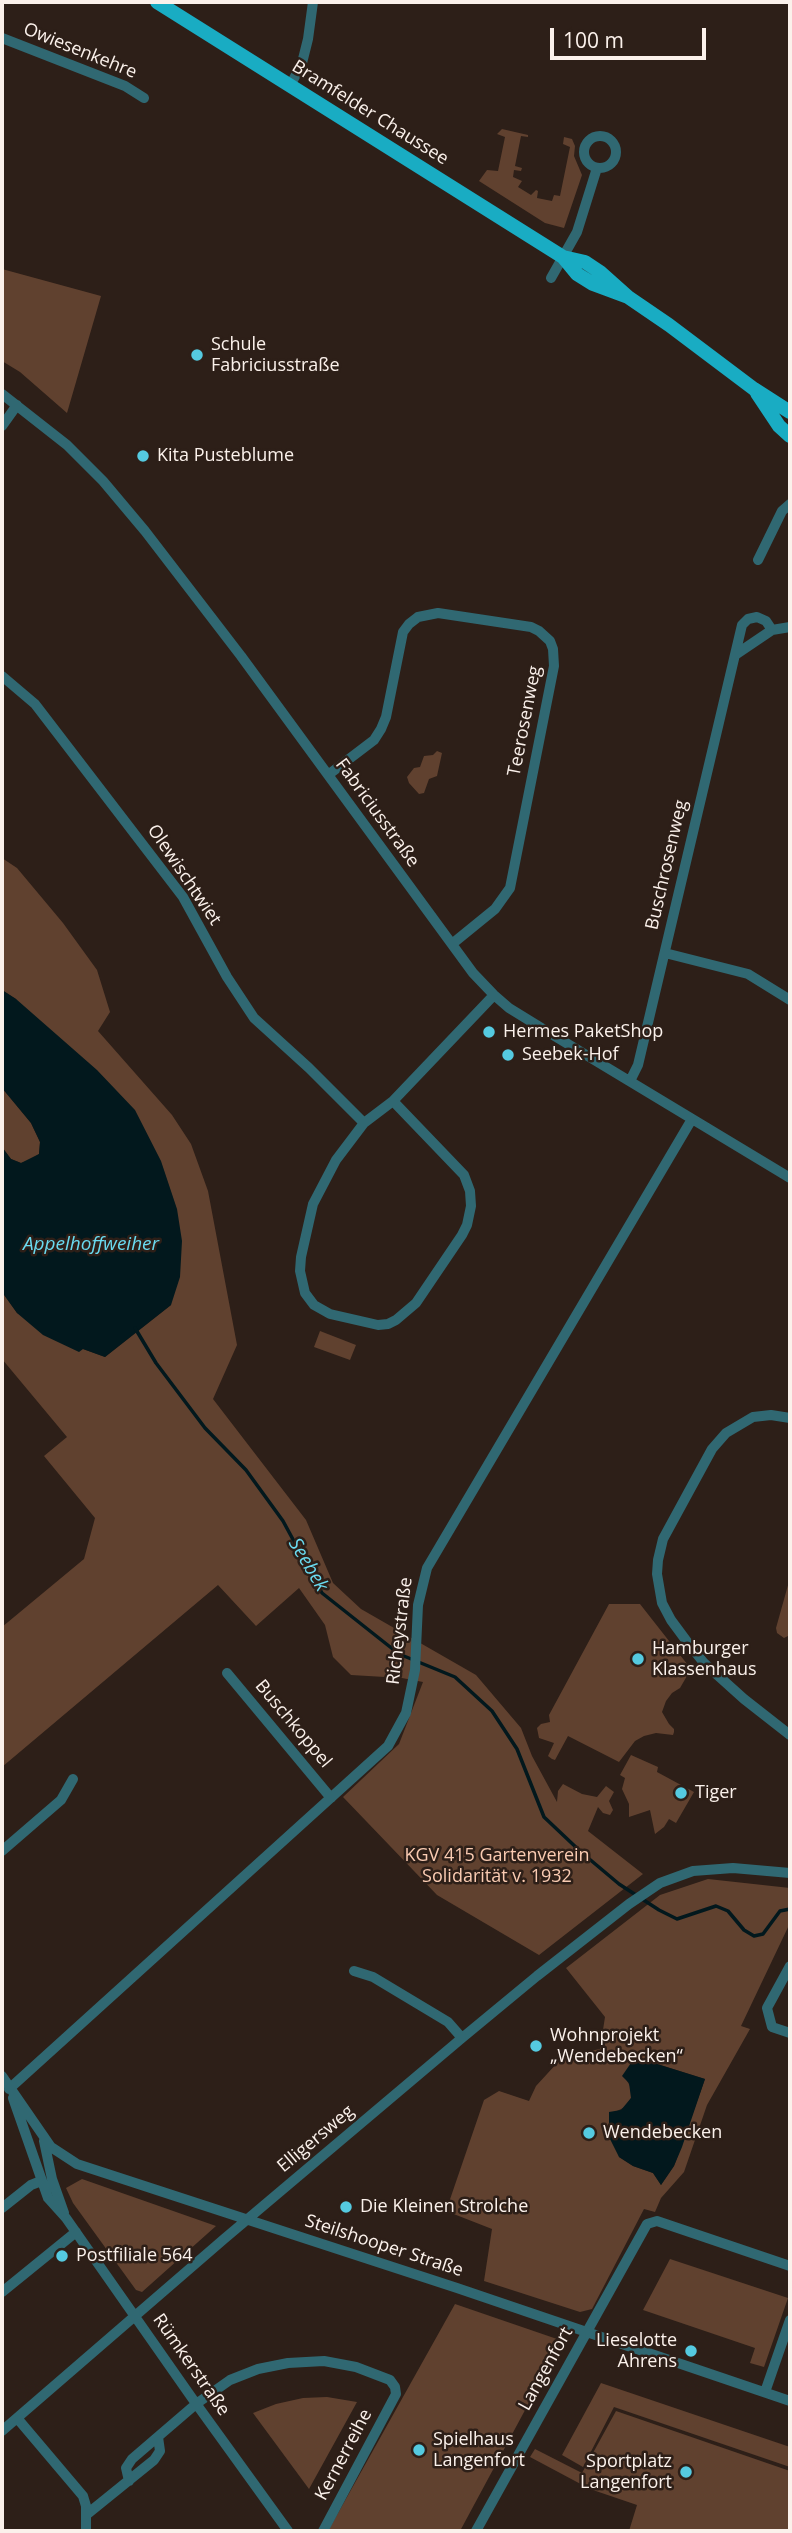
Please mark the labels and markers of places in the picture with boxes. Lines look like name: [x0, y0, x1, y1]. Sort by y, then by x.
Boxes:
place label: Schule Fabriciusstraße: [211, 334, 340, 376]
marker: Schule Fabriciusstraße: [189, 347, 205, 363]
place label: Kita Pusteblume: [157, 445, 294, 467]
marker: Kita Pusteblume: [135, 448, 151, 464]
place label: Hermes PaketShop: [503, 1021, 663, 1043]
marker: Hermes PaketShop: [481, 1024, 497, 1040]
place label: Seebek-Hof: [522, 1044, 619, 1066]
marker: Seebek-Hof: [500, 1047, 516, 1063]
place label: Hamburger Klassenhaus: [652, 1638, 757, 1680]
marker: Hamburger Klassenhaus: [630, 1651, 646, 1667]
place label: Tiger: [695, 1782, 737, 1804]
marker: Tiger: [673, 1785, 689, 1801]
place label: Wohnprojekt „Wendebecken“: [550, 2025, 683, 2068]
marker: Wohnprojekt „Wendebecken“: [528, 2038, 544, 2054]
place label: Wendebecken: [603, 2122, 722, 2144]
marker: Wendebecken: [581, 2125, 597, 2141]
place label: Die Kleinen Strolche: [360, 2196, 528, 2218]
marker: Die Kleinen Strolche: [338, 2199, 354, 2215]
place label: Postfiliale 564: [76, 2245, 193, 2267]
marker: Postfiliale 564: [54, 2248, 70, 2264]
place label: Lieselotte Ahrens: [596, 2330, 677, 2372]
marker: Lieselotte Ahrens: [683, 2343, 699, 2359]
place label: Spielhaus Langenfort: [433, 2429, 525, 2472]
marker: Spielhaus Langenfort: [411, 2442, 427, 2458]
place label: Sportplatz Langenfort: [580, 2451, 672, 2494]
marker: Sportplatz Langenfort: [678, 2464, 694, 2480]

